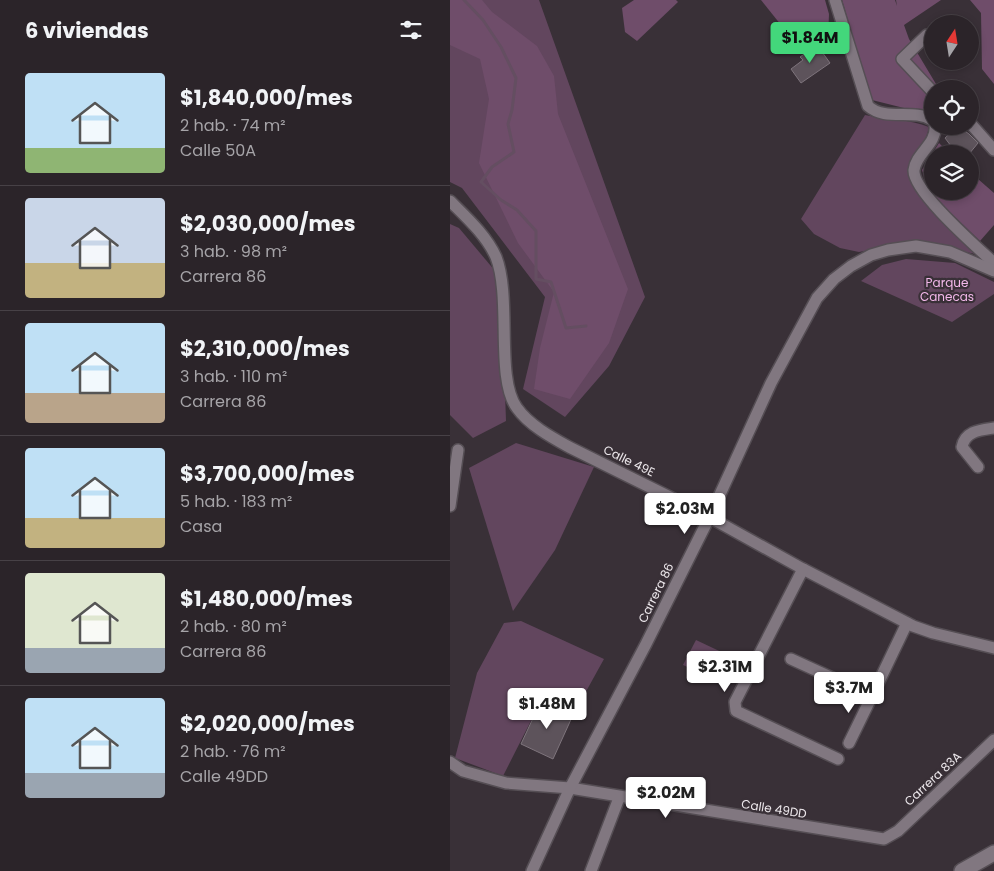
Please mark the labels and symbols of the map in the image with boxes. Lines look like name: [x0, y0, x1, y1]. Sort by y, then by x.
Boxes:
north arrow: [924, 15, 979, 70]
pin: $1.84M: [769, 22, 851, 64]
park label: Parque Canecas: [920, 274, 974, 305]
street label: Calle 49E: [601, 441, 658, 480]
pin: $2.03M: [644, 492, 726, 535]
street label: Carrera 86: [634, 560, 677, 626]
pin: $2.31M: [684, 650, 766, 693]
pin: $3.7M: [814, 672, 884, 714]
pin: $1.48M: [506, 688, 588, 730]
street label: Carrera 83A: [900, 748, 965, 810]
pin: $2.02M: [625, 776, 707, 819]
street label: Calle 49DD: [740, 795, 808, 822]

